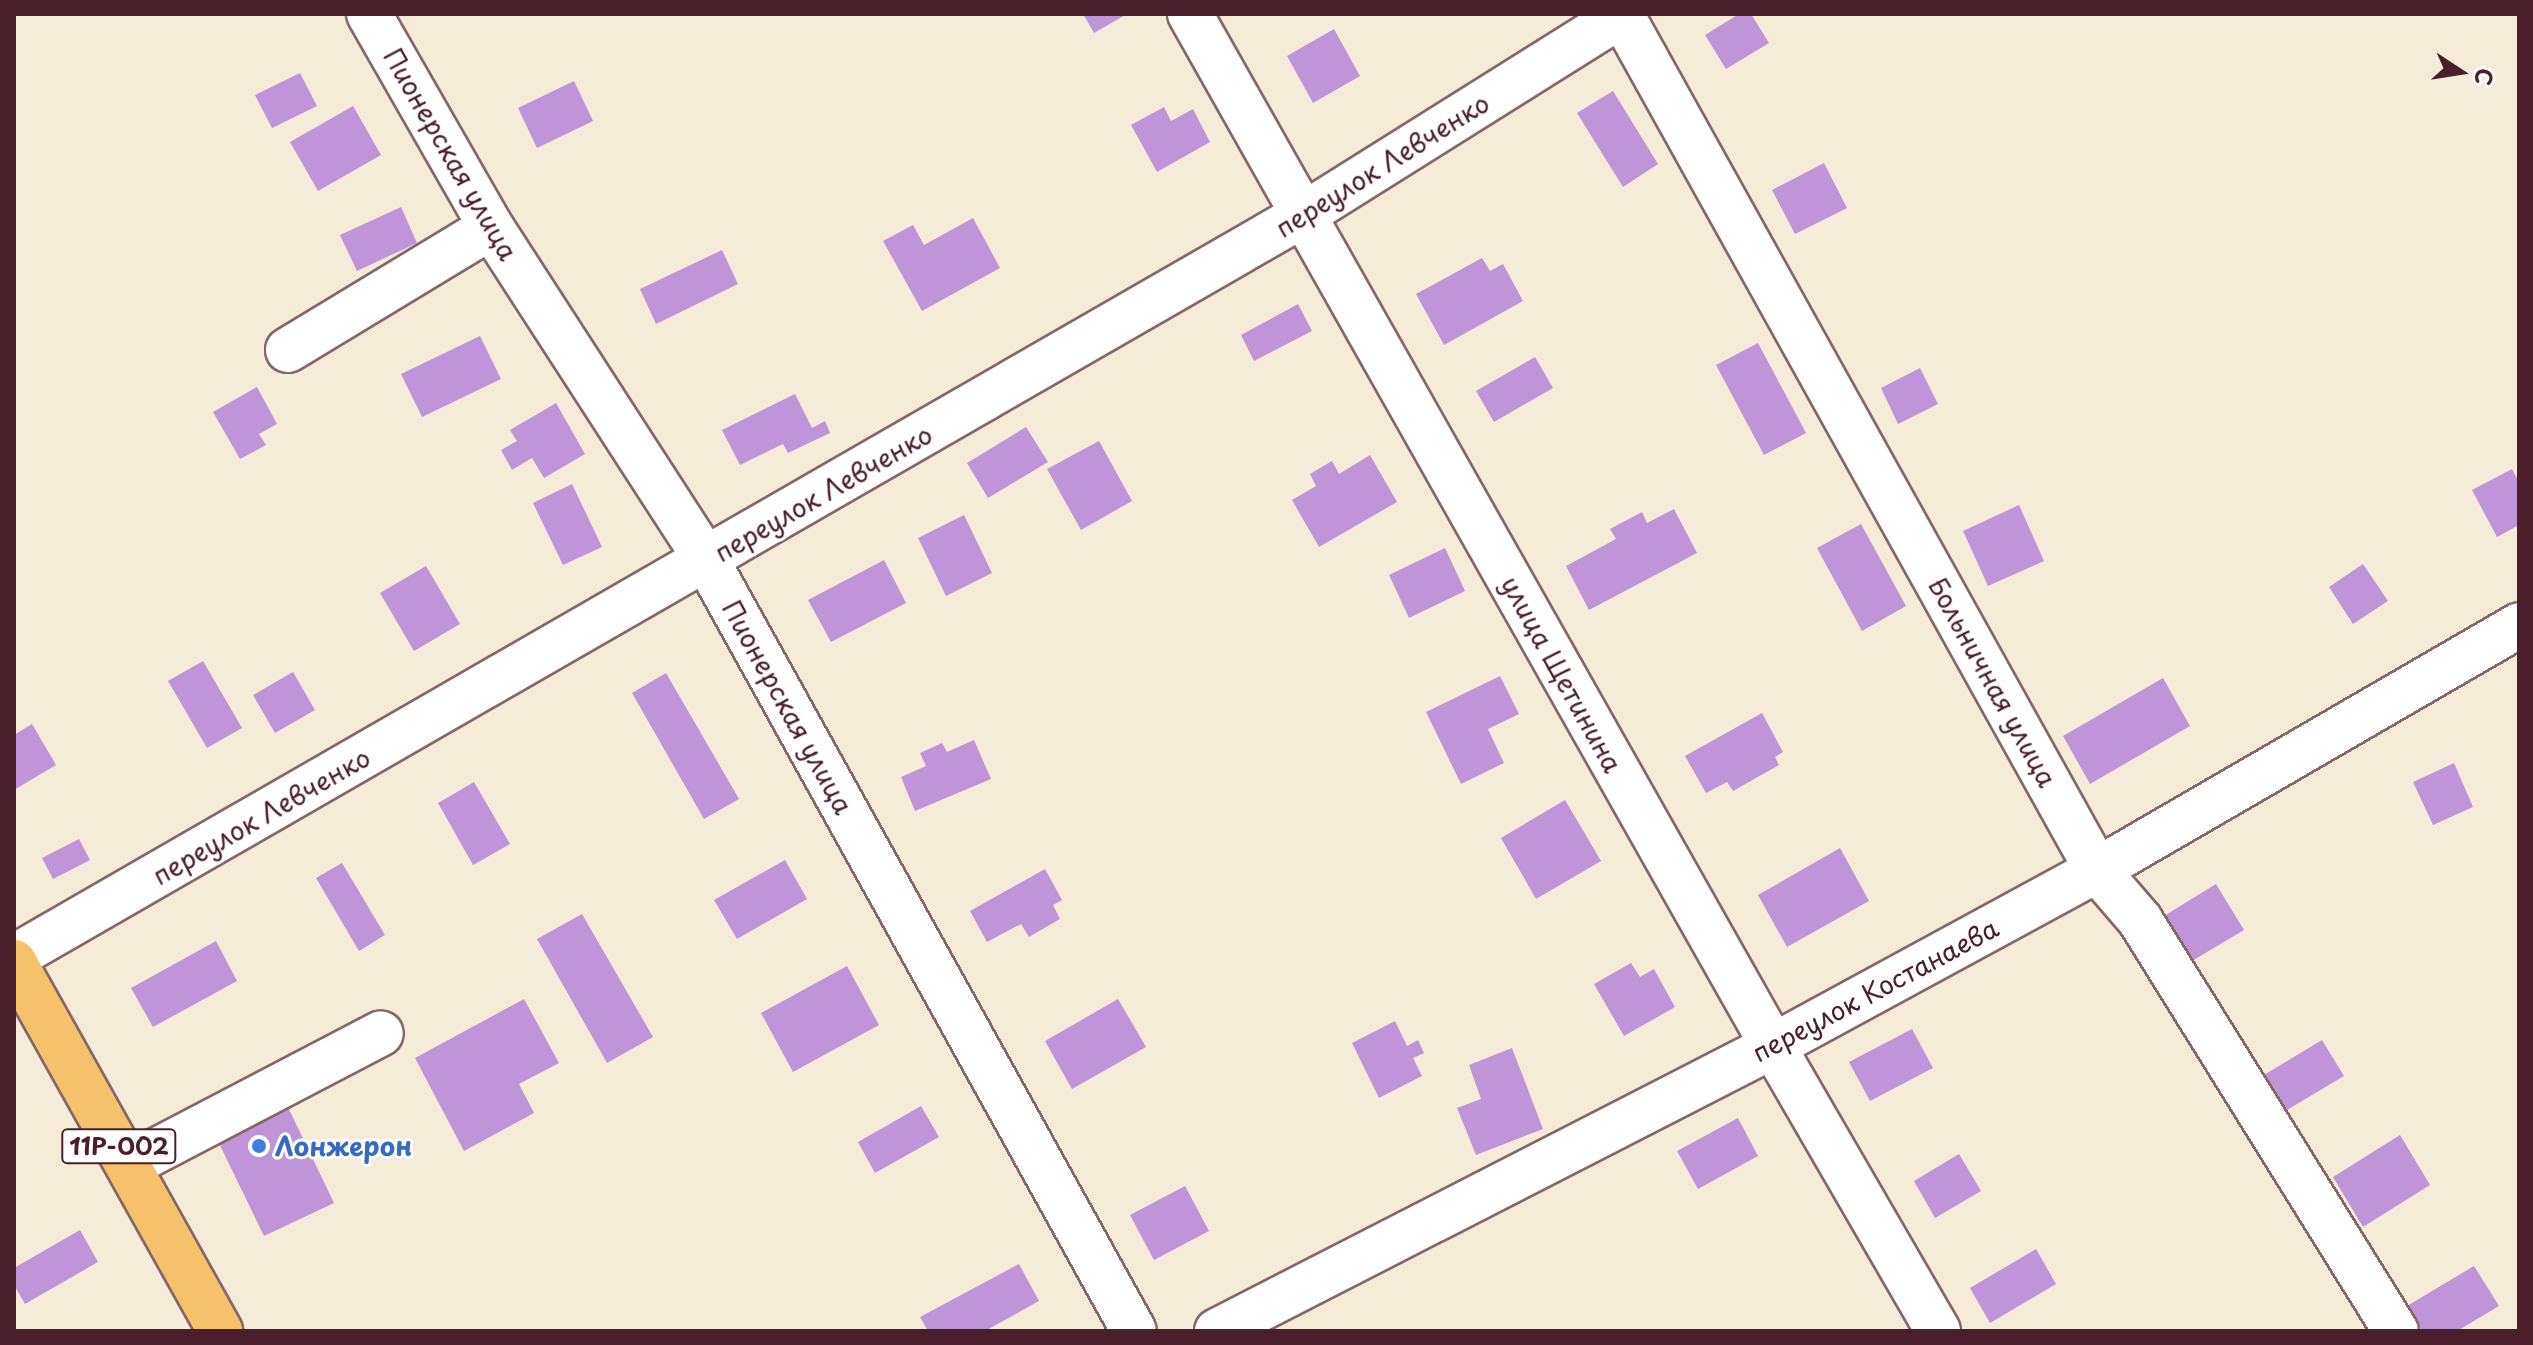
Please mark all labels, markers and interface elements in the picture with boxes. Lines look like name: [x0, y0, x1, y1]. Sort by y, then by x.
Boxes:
north arrow: [2421, 32, 2501, 112]
street label: Пионерская улица: [377, 42, 525, 266]
text: С: [2467, 66, 2503, 89]
street label: переулок Левченко: [1269, 86, 1495, 244]
street label: переулок Левченко: [708, 418, 938, 568]
street label: улица Щетинина: [1495, 570, 1629, 778]
street label: Больничная улица: [1922, 571, 2064, 793]
street label: Пионерская улица: [716, 594, 860, 820]
street label: переулок Левченко: [146, 741, 376, 891]
street label: переулок Костанаева: [1746, 912, 2004, 1068]
road number: 11Р-002: [61, 1126, 177, 1166]
place label: Лонжерон: [275, 1130, 412, 1162]
marker: Лонжерон: [250, 1137, 268, 1155]

